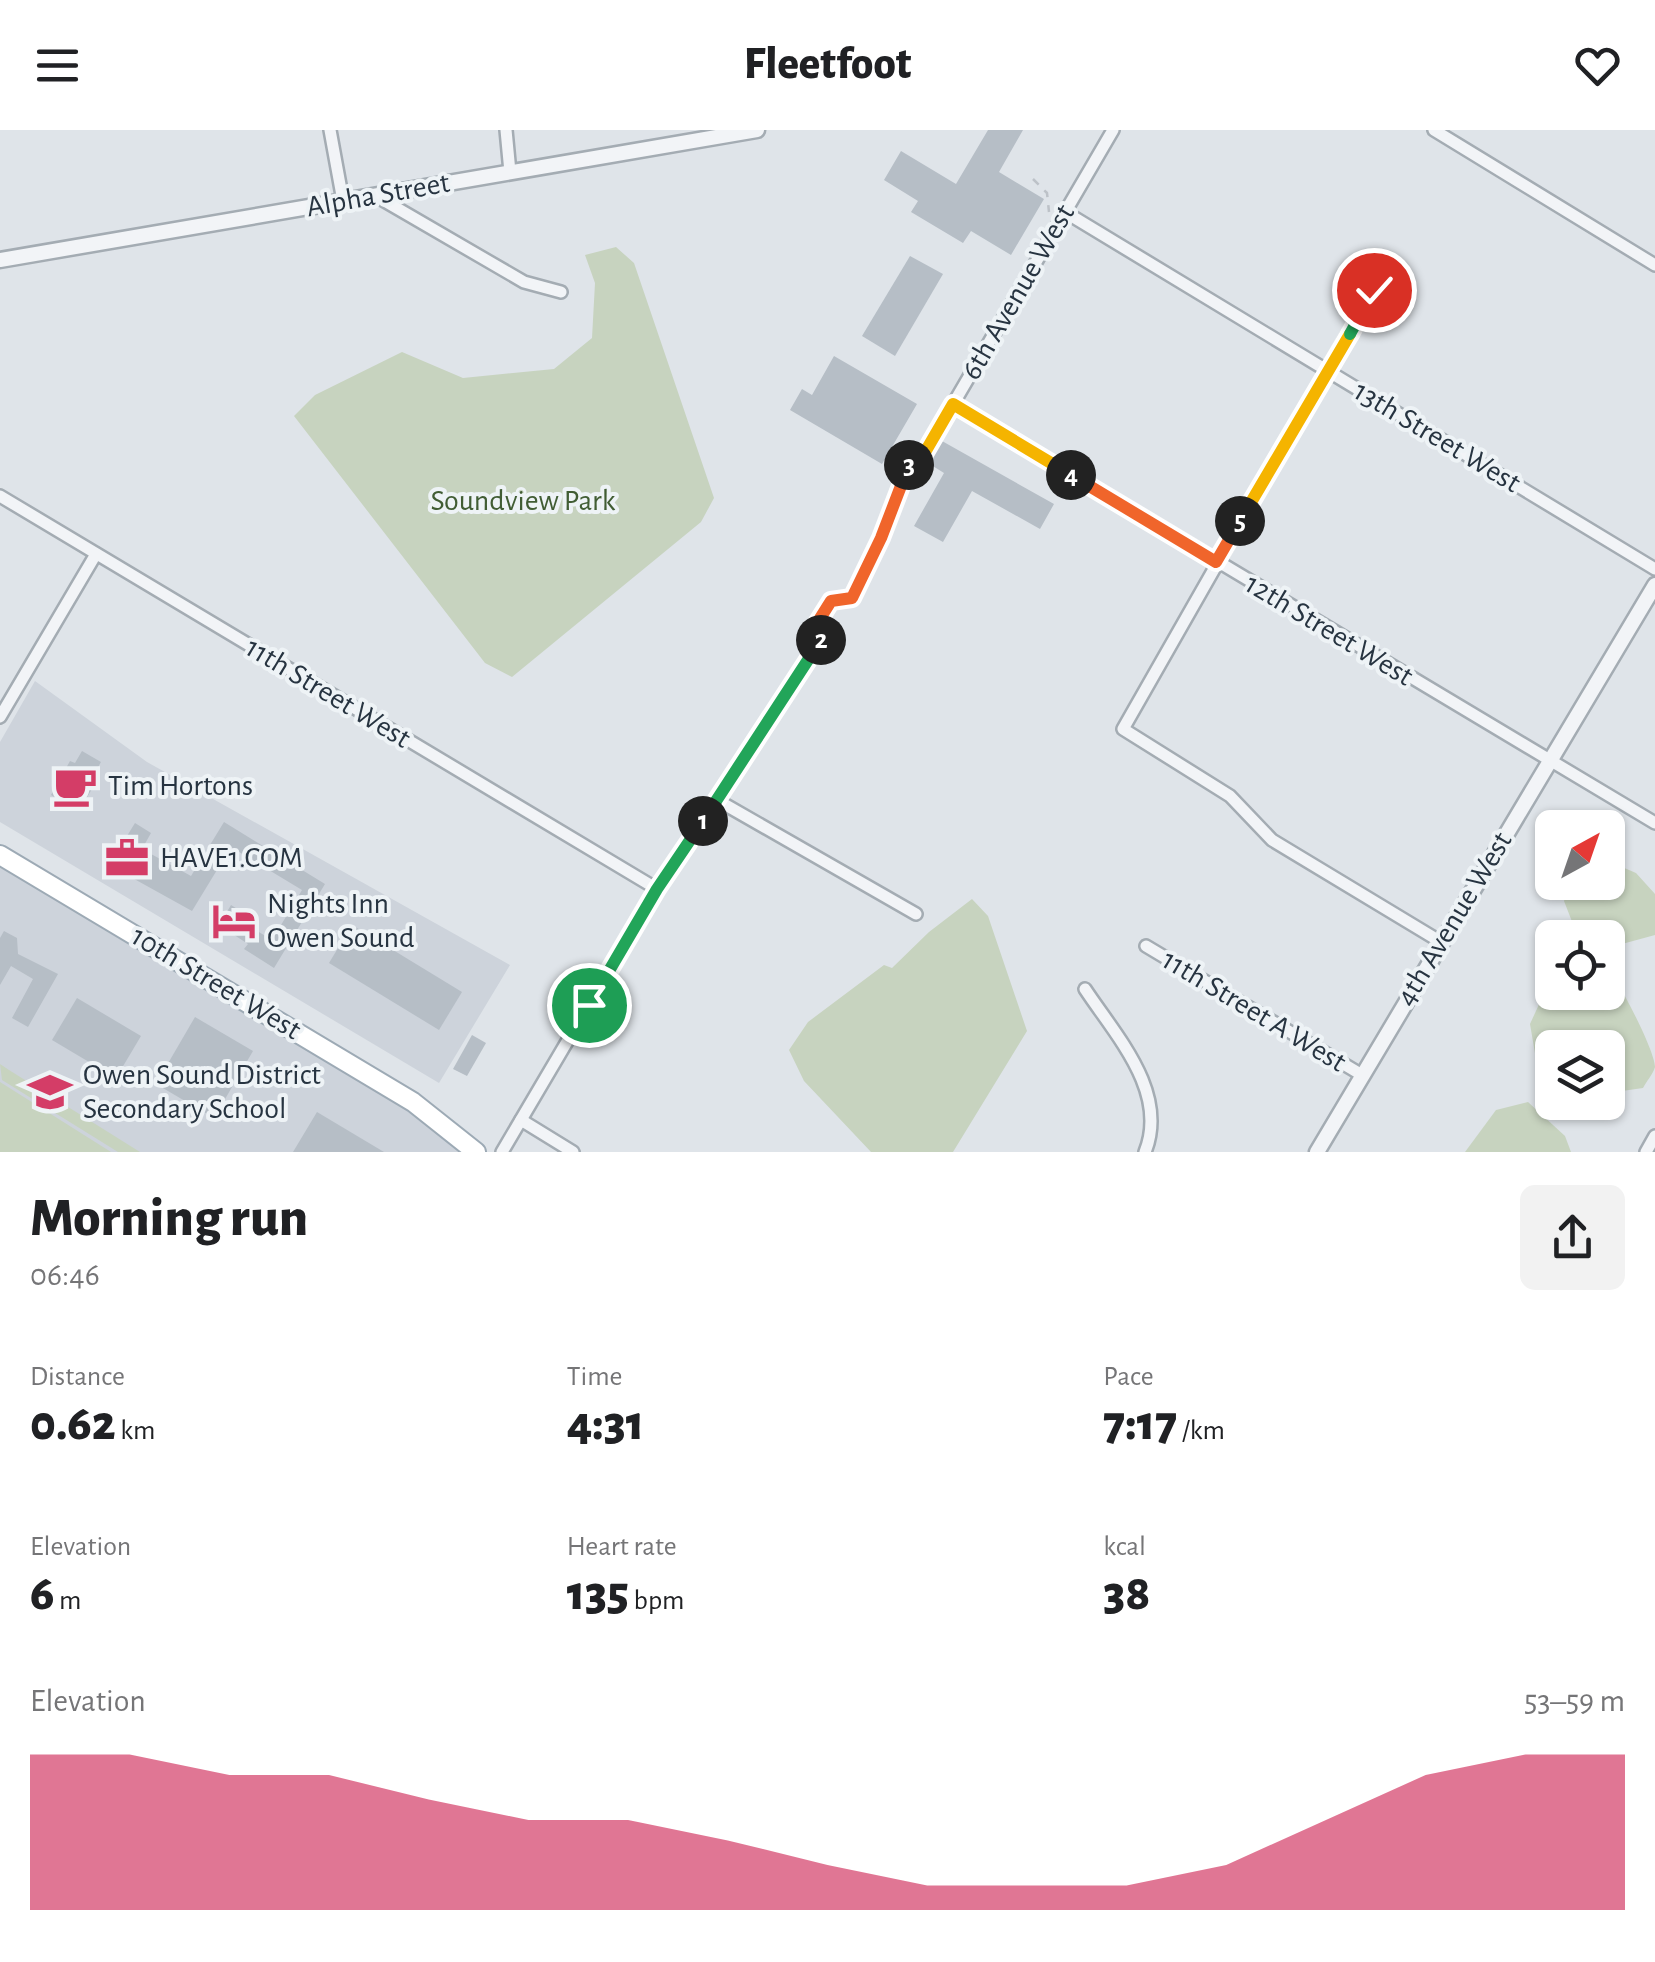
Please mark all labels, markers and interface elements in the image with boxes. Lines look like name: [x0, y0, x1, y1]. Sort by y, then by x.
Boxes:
icon: menu: [30, 38, 85, 93]
icon: heart: [1570, 38, 1625, 93]
text: Fleetfoot: [744, 42, 911, 87]
street label: Alpha Street: [304, 168, 452, 222]
street label: 6th Avenue West: [956, 199, 1080, 385]
pin: [1332, 248, 1417, 333]
icon: check: [1347, 263, 1402, 318]
street label: 13th Street West: [1349, 376, 1526, 499]
pin: 3: [884, 440, 934, 490]
pin: 4: [1046, 450, 1096, 500]
text: 3: [903, 451, 915, 479]
text: 4: [1064, 461, 1078, 489]
park label: Soundview Park: [430, 486, 616, 516]
pin: 5: [1215, 496, 1265, 546]
text: 5: [1234, 507, 1246, 535]
street label: 12th Street West: [1240, 568, 1418, 692]
pin: 2: [796, 615, 846, 665]
text: 2: [814, 626, 828, 654]
street label: 11th Street West: [240, 632, 416, 754]
cafe icon: Tim Hortons: [51, 762, 99, 810]
place label: Tim Hortons: [108, 771, 253, 801]
pin: 1: [678, 796, 728, 846]
text: 1: [698, 807, 708, 835]
north arrow: [1535, 810, 1625, 900]
map controls: [1535, 810, 1625, 1120]
street label: 4th Avenue West: [1390, 827, 1518, 1011]
office icon: HAVE1.COM: [103, 834, 151, 882]
place label: HAVE1.COM: [160, 843, 303, 873]
place label: Nights Inn Owen Sound: [267, 889, 414, 953]
hotel icon: Nights Inn Owen Sound: [210, 897, 258, 945]
button: locate: [1535, 920, 1625, 1010]
street label: 10th Street West: [126, 921, 306, 1045]
street label: 11th Street A West: [1157, 944, 1351, 1078]
pin: [547, 963, 632, 1048]
icon: arrive: [562, 978, 617, 1033]
button: layers: [1535, 1030, 1625, 1120]
place label: Owen Sound District Secondary School: [83, 1060, 321, 1124]
school or university icon: Owen Sound District Secondary School: [26, 1068, 74, 1116]
button: share: [1520, 1185, 1625, 1290]
text: Morning run: [30, 1191, 308, 1246]
text: 06:46: [30, 1259, 100, 1291]
text: Distance: [30, 1363, 125, 1391]
text: Time: [567, 1363, 622, 1391]
text: Pace: [1103, 1363, 1154, 1391]
text: 0.62: [30, 1399, 116, 1449]
text: 4:31: [567, 1399, 644, 1449]
text: 7:17: [1103, 1399, 1177, 1449]
text: km: [116, 1417, 156, 1445]
text: /km: [1177, 1417, 1225, 1445]
text: Elevation: [30, 1533, 131, 1561]
text: Heart rate: [567, 1533, 677, 1561]
text: kcal: [1103, 1533, 1146, 1561]
text: 6: [30, 1569, 54, 1619]
text: 135: [567, 1569, 629, 1619]
text: 38: [1103, 1569, 1150, 1619]
text: m: [54, 1587, 81, 1615]
text: bpm: [629, 1587, 684, 1615]
text: Elevation: [30, 1685, 146, 1717]
text: 53–59 m: [1524, 1685, 1625, 1717]

